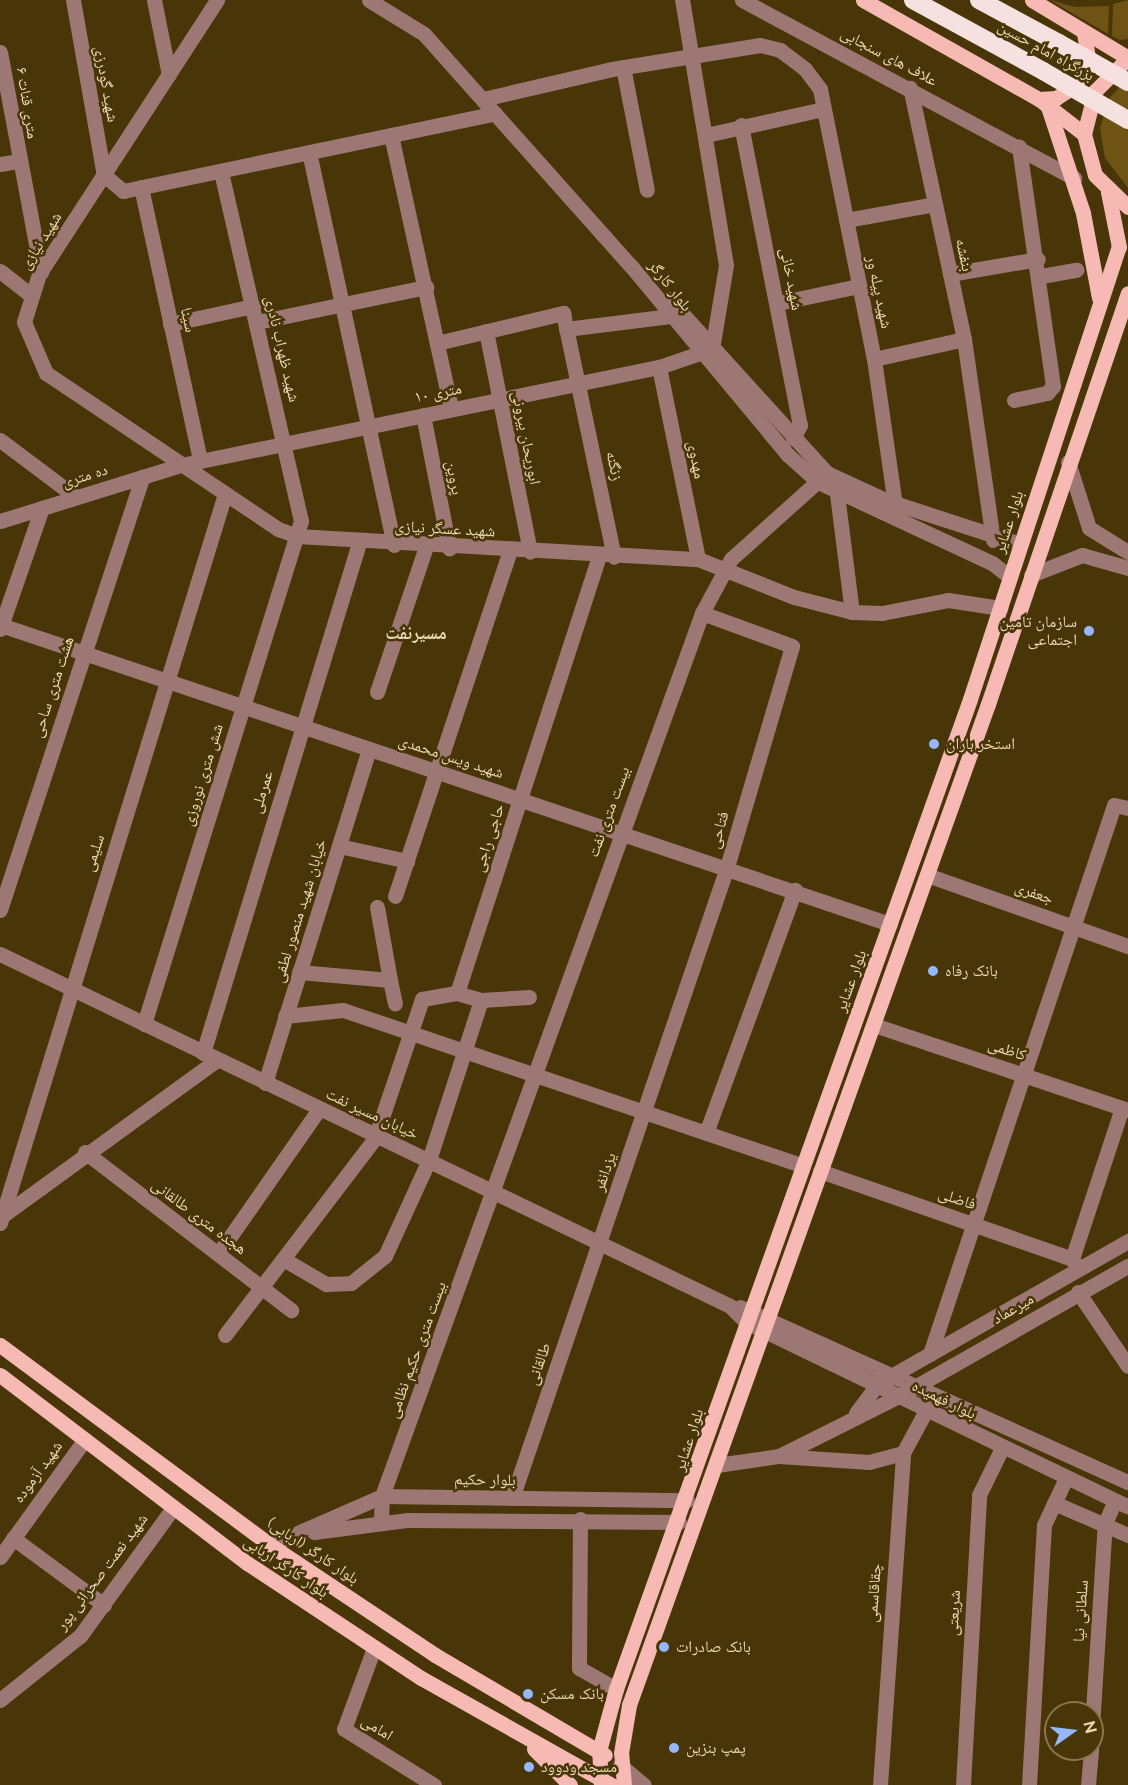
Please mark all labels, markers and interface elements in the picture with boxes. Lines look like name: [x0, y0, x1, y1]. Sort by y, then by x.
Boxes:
street label: بزرگراه امام حسین: [994, 17, 1098, 85]
street label: علاف های سنجابی: [837, 23, 941, 91]
street label: شهید گودرزی: [90, 44, 122, 124]
street label: ۶ متری قنات: [12, 66, 42, 140]
street label: شهید نیازی: [16, 209, 66, 273]
street label: بنفشه: [951, 237, 977, 273]
street label: شهید خانی: [776, 246, 806, 312]
street label: شهید پیله ور: [862, 254, 896, 330]
street label: بلوار کارگر: [644, 257, 696, 315]
street label: شهید ظهراب نادری: [260, 294, 304, 404]
street label: سینا: [176, 306, 200, 334]
street label: ۱۰ متری: [413, 379, 463, 407]
street label: ابوریحان بیرونی: [508, 390, 544, 486]
street label: مهدوی: [683, 439, 709, 481]
street label: زنگنه: [602, 449, 626, 483]
street label: پروین: [441, 459, 467, 497]
street label: ده متری: [60, 460, 110, 492]
street label: بلوار عشایر: [990, 488, 1028, 556]
street label: شهید عسگر نیازی: [394, 517, 496, 541]
place label: سازمان تامین اجتماعی: [999, 612, 1077, 650]
district label: مسیرنفت: [385, 622, 447, 644]
marker: سازمان تامین اجتماعی: [1082, 624, 1096, 638]
street label: هشت متری ساحی: [28, 634, 78, 740]
street label: شش متری نوروزی: [178, 722, 228, 828]
street label: شهید ویس محمدی: [396, 731, 506, 783]
place label: استخر باران: [946, 734, 1015, 754]
marker: استخر باران: [927, 737, 941, 751]
street label: بیست متری نفت: [584, 764, 634, 860]
street label: عمرملی: [246, 768, 278, 816]
street label: حاجی راجی: [469, 801, 509, 875]
street label: فتاحی: [705, 809, 733, 851]
street label: سلیمی: [79, 832, 109, 874]
street label: خیابان شهید منصور لطفی: [269, 837, 331, 985]
street label: جعفری: [1012, 878, 1056, 908]
street label: بلوار عشایر: [831, 947, 871, 1015]
place label: بانک رفاه: [945, 961, 998, 981]
marker: بانک رفاه: [926, 964, 940, 978]
street label: کاظمی: [986, 1035, 1028, 1065]
street label: خیابان مسیر نفت: [323, 1084, 421, 1144]
street label: یزدانفر: [590, 1150, 620, 1194]
street label: هجده متری طالقانی: [148, 1175, 250, 1259]
street label: فاضلی: [936, 1184, 978, 1214]
street label: بیست متری حکیم نظامی: [383, 1279, 451, 1421]
street label: میرعماد: [989, 1289, 1037, 1329]
street label: طالقانی: [523, 1340, 555, 1388]
street label: بلوار فهمیده: [909, 1376, 979, 1424]
street label: بلوار عشایر: [670, 1406, 708, 1474]
street label: شهید آزموده: [9, 1437, 67, 1507]
street label: بلوار حکیم: [454, 1470, 516, 1490]
street label: شهید نعمت صحرائی پور: [52, 1510, 152, 1634]
street label: بلوار کارگر (اربابی): [264, 1513, 362, 1589]
street label: بلوار کارگر اربابی: [240, 1532, 332, 1602]
street label: چقاقاسمی: [862, 1563, 886, 1623]
street label: سلطانی نیا: [1069, 1579, 1093, 1643]
street label: شریعتی: [943, 1590, 965, 1636]
place label: بانک صادرات: [676, 1637, 751, 1657]
marker: بانک صادرات: [657, 1640, 671, 1654]
place label: بانک مسکن: [540, 1684, 604, 1704]
marker: بانک مسکن: [521, 1687, 535, 1701]
north arrow: [1044, 1701, 1104, 1761]
street label: امامی: [358, 1711, 396, 1745]
text: N: [1079, 1719, 1101, 1735]
place label: پمپ بنزین: [686, 1738, 746, 1758]
marker: پمپ بنزین: [667, 1741, 681, 1755]
place label: مسجد ودوود: [541, 1757, 617, 1777]
marker: مسجد ودوود: [522, 1760, 536, 1774]

